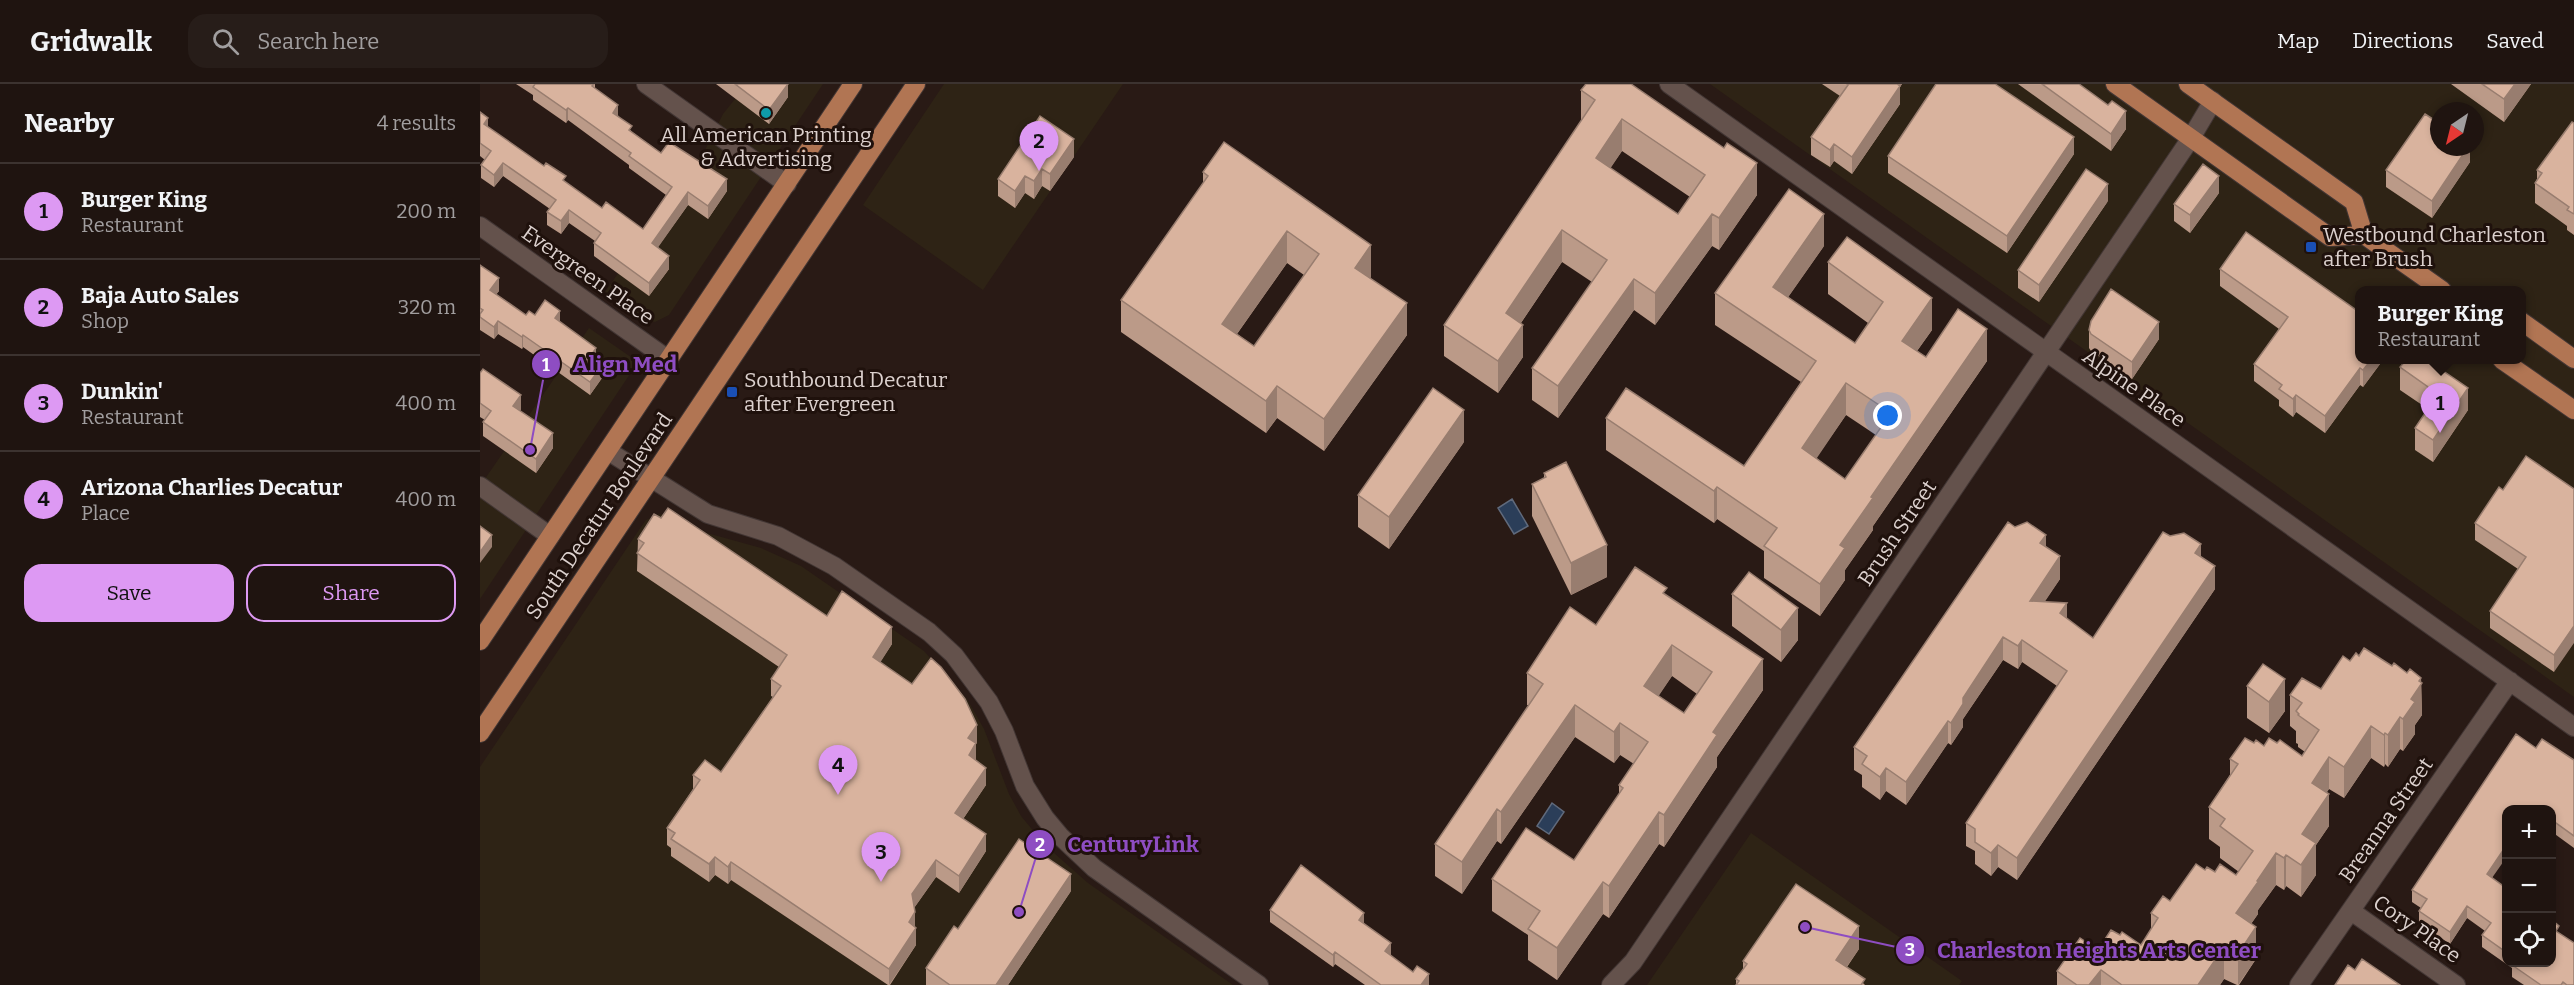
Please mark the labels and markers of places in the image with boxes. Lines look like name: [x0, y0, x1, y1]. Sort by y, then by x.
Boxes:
marker: All American Printing & Advertising: [759, 106, 773, 120]
place label: All American Printing & Advertising: [660, 122, 872, 172]
pin: 2: [1020, 122, 1058, 171]
place label: Westbound Charleston after Brush: [2323, 222, 2546, 272]
marker: Westbound Charleston after Brush: [2304, 240, 2318, 254]
callout: Align Med: [531, 344, 690, 384]
place label: Southbound Decatur after Evergreen: [744, 367, 947, 417]
pin: 1: [2420, 384, 2460, 433]
marker: Southbound Decatur after Evergreen: [725, 385, 739, 399]
pin: 4: [818, 746, 858, 795]
callout: CenturyLink: [1025, 824, 1210, 864]
pin: 3: [862, 832, 900, 882]
callout: Charleston Heights Arts Center: [1895, 930, 2273, 970]

